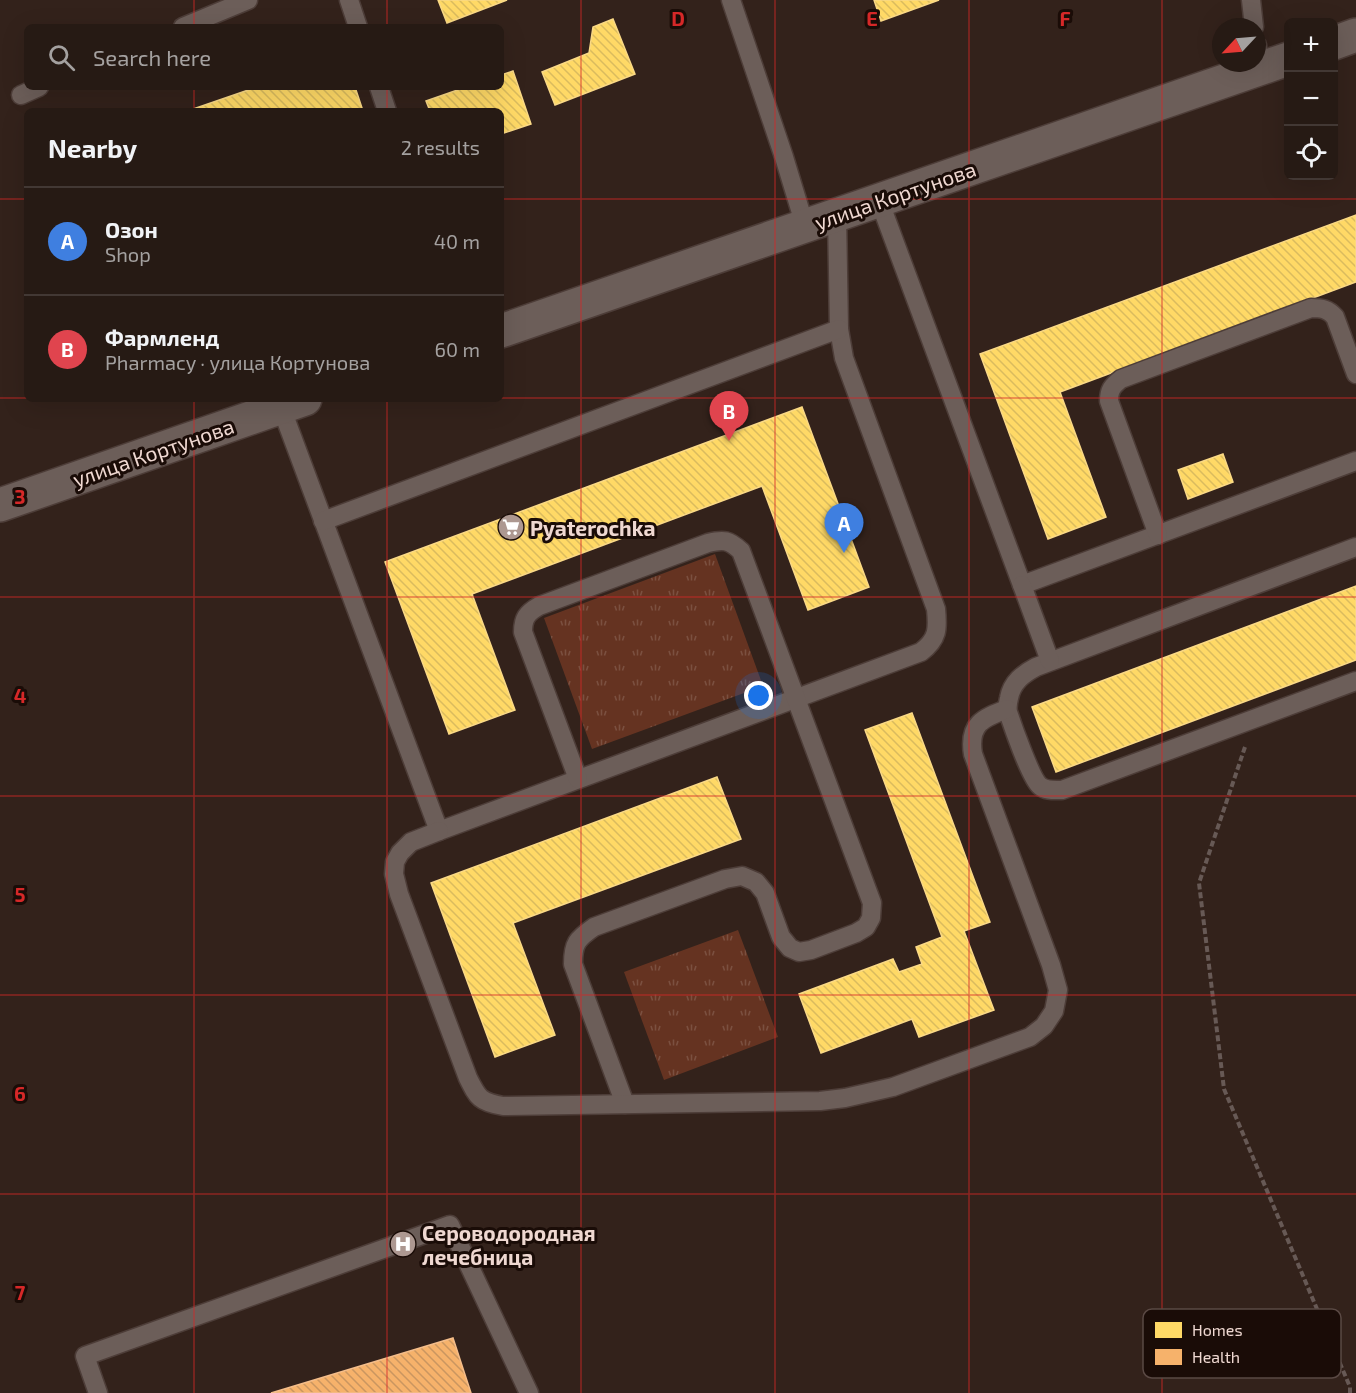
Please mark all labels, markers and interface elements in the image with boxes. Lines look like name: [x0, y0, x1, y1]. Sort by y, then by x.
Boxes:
text: D: [671, 6, 685, 30]
text: E: [866, 6, 878, 30]
text: F: [1059, 6, 1071, 30]
north arrow: [1212, 18, 1266, 72]
map controls: [1284, 18, 1338, 180]
button: +: [1284, 18, 1338, 72]
search box: [24, 24, 504, 90]
icon: search: [45, 41, 78, 74]
text: Search here: [93, 44, 211, 70]
button: −: [1284, 72, 1338, 126]
button: locate: [1284, 126, 1338, 180]
text: Nearby: [48, 132, 137, 163]
text: 2 results: [401, 135, 480, 159]
street label: улица Кортунова: [811, 156, 979, 235]
text: Озон: [105, 216, 158, 242]
text: A: [61, 229, 74, 253]
text: 40 m: [434, 229, 480, 253]
text: Shop: [105, 242, 151, 266]
text: Фармленд: [105, 324, 219, 350]
text: B: [61, 337, 74, 361]
text: 60 m: [435, 337, 480, 361]
text: Pharmacy · улица Кортунова: [105, 350, 370, 374]
pin: B: [710, 392, 748, 441]
street label: улица Кортунова: [69, 413, 237, 492]
text: 3: [14, 484, 26, 508]
pin: A: [824, 504, 864, 553]
supermarket icon: Pyaterochka: [496, 512, 526, 542]
place label: Pyaterochka: [530, 515, 655, 541]
your location: [744, 681, 773, 710]
text: 4: [14, 683, 27, 707]
text: 5: [14, 882, 26, 906]
text: 6: [14, 1081, 26, 1105]
place label: Сероводородная лечебница: [422, 1220, 596, 1269]
hospital icon: Сероводородная лечебница: [388, 1229, 418, 1259]
text: 7: [15, 1280, 26, 1304]
legend: [1143, 1309, 1341, 1378]
text: Homes: [1192, 1320, 1243, 1339]
text: Health: [1192, 1347, 1240, 1366]

